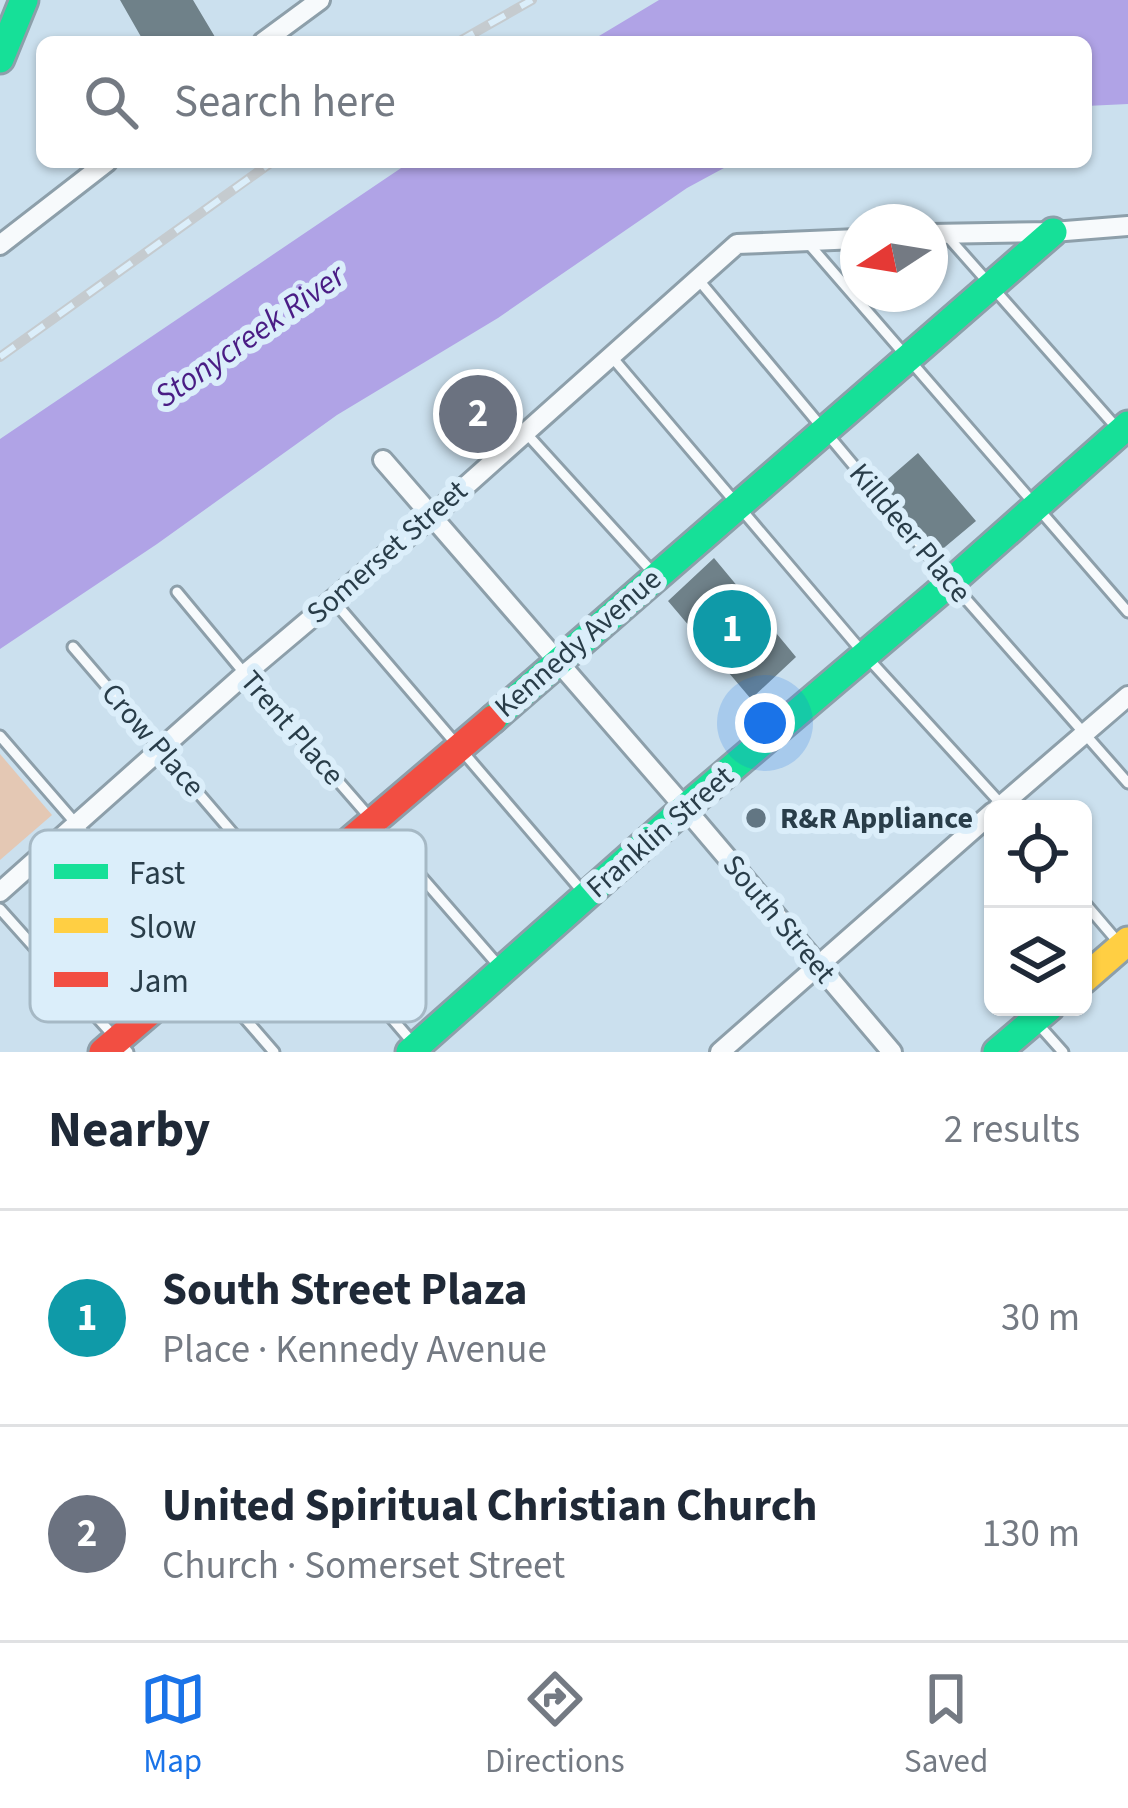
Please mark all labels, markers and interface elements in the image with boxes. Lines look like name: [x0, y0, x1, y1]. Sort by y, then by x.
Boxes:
search box: [36, 36, 1092, 168]
icon: search: [78, 69, 144, 135]
text: Search here: [174, 70, 396, 134]
north arrow: [840, 204, 948, 312]
water label: Stonycreek River: [145, 252, 356, 419]
pin: 2: [439, 369, 517, 459]
street label: Killdeer Place: [839, 454, 981, 612]
street label: Somerset Street: [297, 470, 477, 634]
street label: Kennedy Avenue: [485, 558, 671, 728]
pin: 1: [693, 584, 771, 674]
street label: Trent Place: [230, 661, 354, 795]
street label: Crow Place: [91, 674, 215, 806]
your location: [735, 693, 795, 753]
street label: Franklin Street: [577, 756, 743, 908]
place label: R&R Appliance: [780, 797, 973, 840]
map controls: [984, 800, 1092, 1016]
button: locate: [984, 800, 1092, 908]
marker: R&R Appliance: [743, 805, 769, 831]
legend: [30, 830, 426, 1022]
street label: South Street: [712, 845, 846, 993]
text: Fast: [129, 850, 185, 897]
text: Slow: [129, 904, 197, 951]
button: layers: [984, 908, 1092, 1016]
text: Jam: [129, 958, 189, 1005]
text: Nearby: [48, 1094, 210, 1166]
text: 2 results: [944, 1102, 1080, 1158]
text: South Street Plaza: [162, 1258, 528, 1322]
text: 1: [77, 1290, 97, 1346]
text: 30 m: [1001, 1290, 1080, 1346]
text: Place · Kennedy Avenue: [162, 1322, 547, 1378]
text: United Spiritual Christian Church: [162, 1474, 818, 1538]
text: 2: [77, 1506, 97, 1562]
text: 130 m: [982, 1506, 1080, 1562]
text: Church · Somerset Street: [162, 1538, 565, 1594]
tab: Map: [140, 1666, 206, 1785]
tab: Directions: [485, 1666, 625, 1785]
tab: Saved: [904, 1666, 988, 1785]

